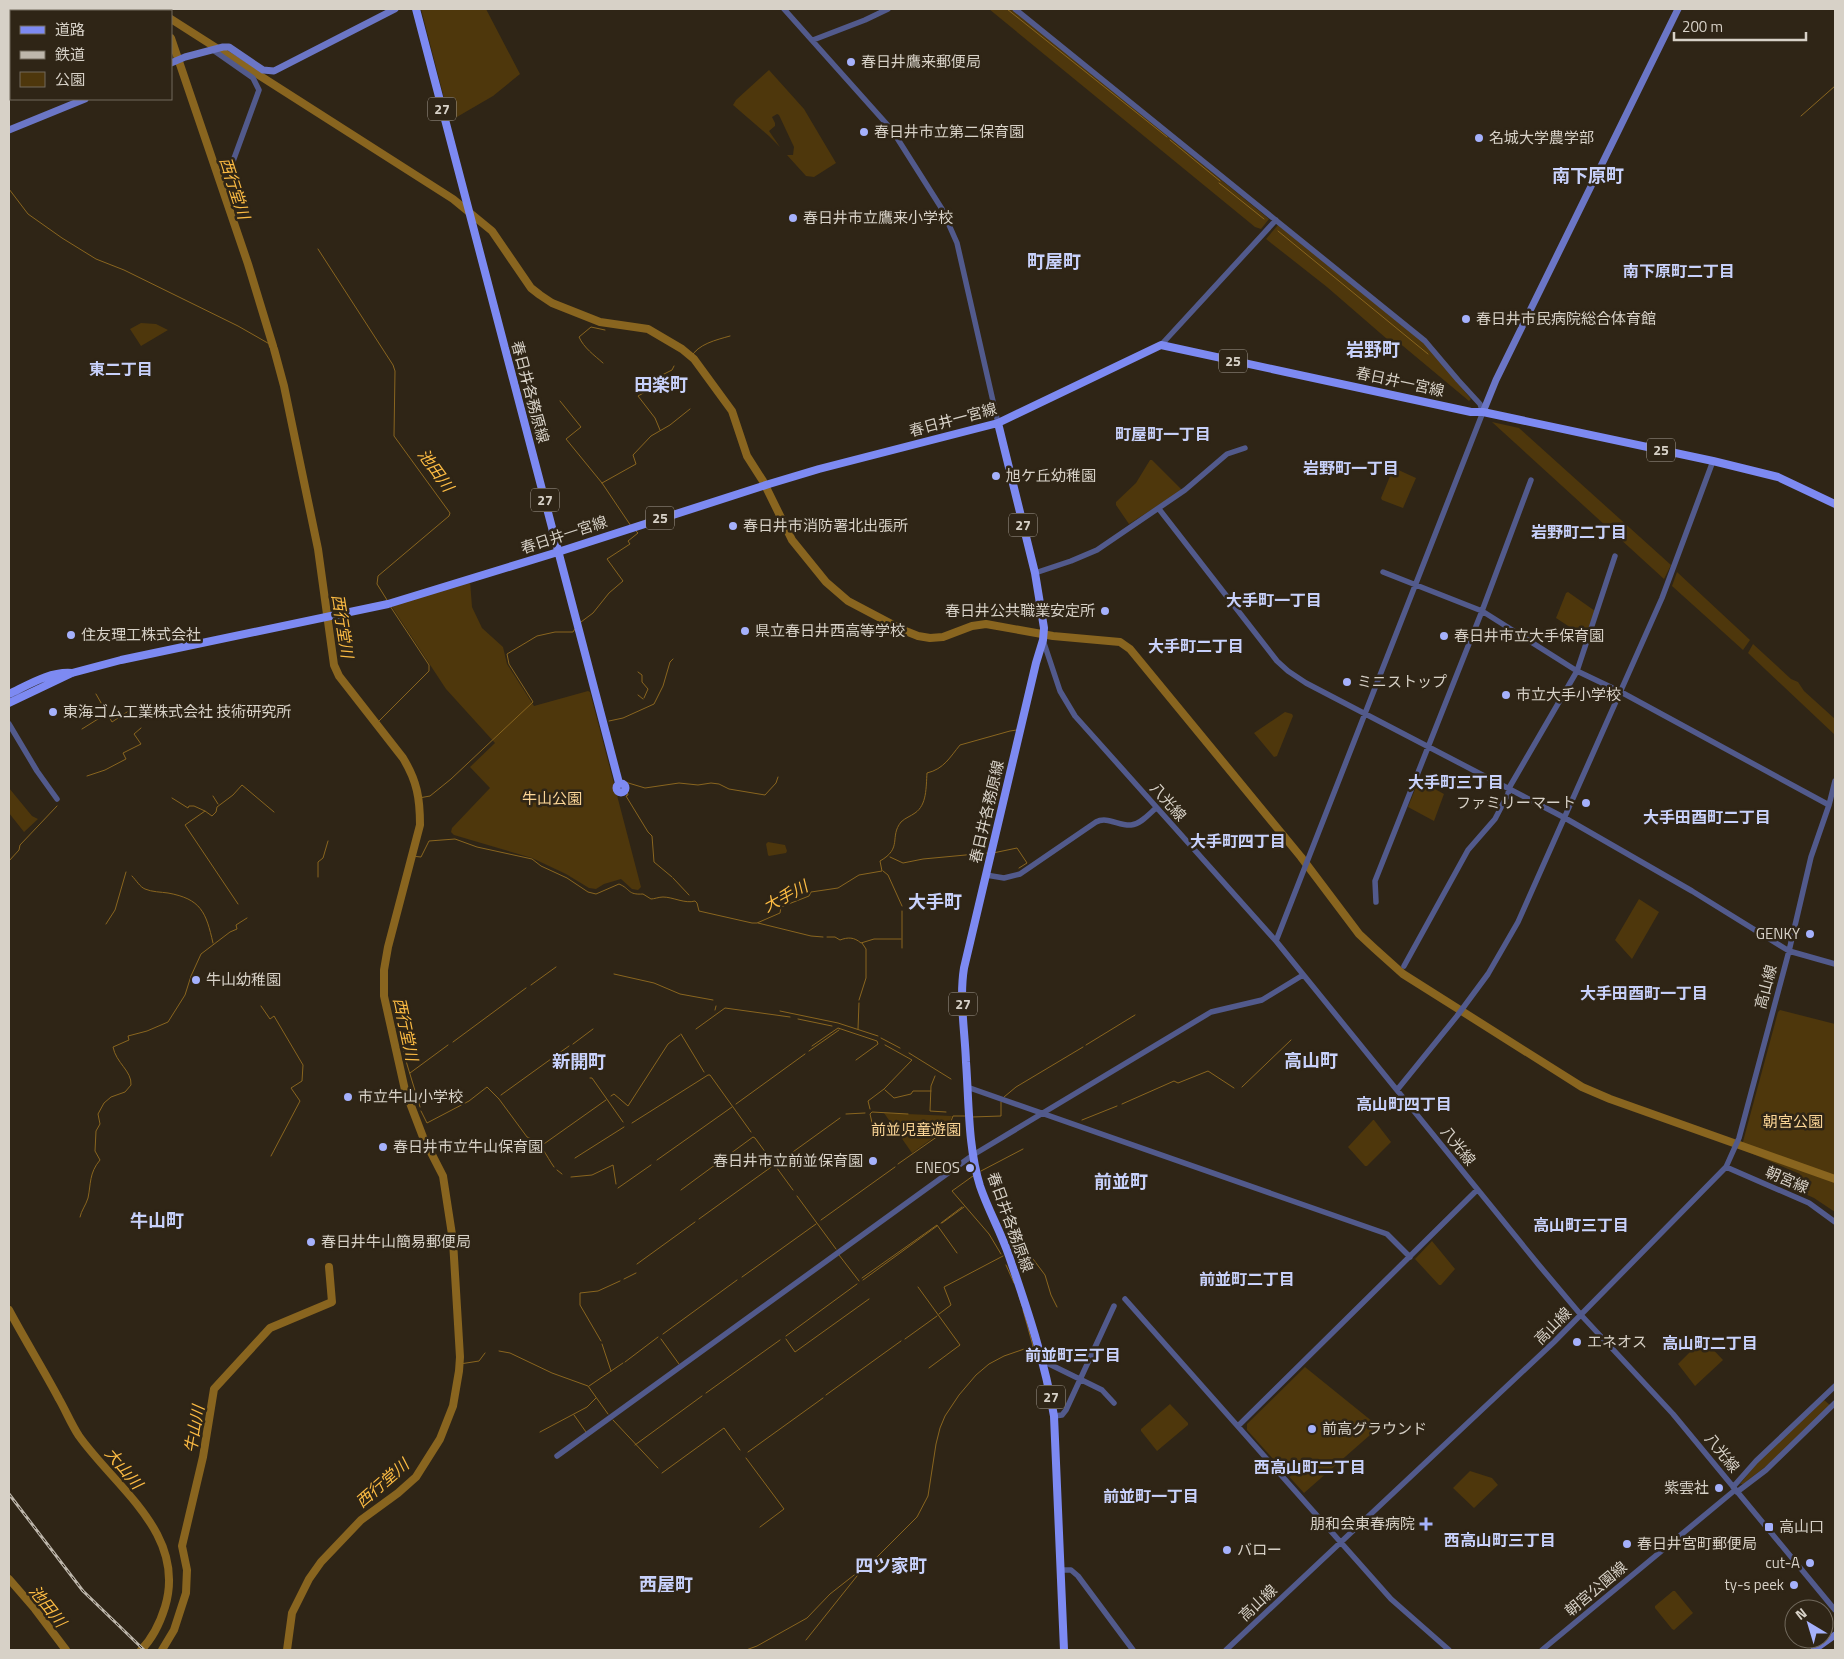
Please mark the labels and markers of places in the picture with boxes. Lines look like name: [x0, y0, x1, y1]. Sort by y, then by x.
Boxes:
place label: 春日井鷹来郵便局: [861, 50, 981, 73]
marker: 春日井鷹来郵便局: [845, 56, 857, 68]
place label: 春日井市立第二保育園: [874, 120, 1024, 143]
marker: 春日井市立第二保育園: [858, 126, 870, 138]
place label: 名城大学農学部: [1489, 126, 1594, 149]
marker: 名城大学農学部: [1473, 132, 1485, 144]
place label: 春日井市立鷹来小学校: [803, 206, 953, 229]
marker: 春日井市立鷹来小学校: [787, 212, 799, 224]
place label: 春日井市民病院総合体育館: [1476, 307, 1656, 330]
marker: 春日井市民病院総合体育館: [1460, 313, 1472, 325]
place label: 旭ケ丘幼稚園: [1006, 464, 1096, 487]
marker: 旭ケ丘幼稚園: [990, 470, 1002, 482]
place label: 春日井市消防署北出張所: [743, 514, 908, 537]
marker: 春日井市消防署北出張所: [727, 520, 739, 532]
place label: 春日井公共職業安定所: [945, 599, 1095, 622]
marker: 春日井公共職業安定所: [1099, 605, 1111, 617]
place label: 県立春日井西高等学校: [755, 619, 905, 642]
place label: 住友理工株式会社: [81, 623, 201, 646]
place label: 春日井市立大手保育園: [1454, 624, 1604, 647]
marker: 県立春日井西高等学校: [739, 625, 751, 637]
marker: 住友理工株式会社: [65, 629, 77, 641]
marker: 春日井市立大手保育園: [1438, 630, 1450, 642]
place label: ミニストップ: [1357, 670, 1447, 693]
marker: ミニストップ: [1341, 676, 1353, 688]
place label: 市立大手小学校: [1516, 683, 1621, 706]
marker: 市立大手小学校: [1500, 689, 1512, 701]
place label: 東海ゴム工業株式会社 技術研究所: [63, 700, 291, 723]
marker: 東海ゴム工業株式会社 技術研究所: [47, 706, 59, 718]
place label: ファミリーマート: [1456, 791, 1576, 814]
marker: ファミリーマート: [1580, 797, 1592, 809]
place label: GENKY: [1756, 922, 1800, 945]
marker: GENKY: [1804, 928, 1816, 940]
place label: 牛山幼稚園: [206, 968, 281, 991]
marker: 牛山幼稚園: [190, 974, 202, 986]
place label: 市立牛山小学校: [358, 1085, 463, 1108]
marker: 市立牛山小学校: [342, 1091, 354, 1103]
place label: 春日井市立牛山保育園: [393, 1135, 543, 1158]
marker: 春日井市立牛山保育園: [377, 1141, 389, 1153]
place label: 春日井市立前並保育園: [713, 1149, 863, 1172]
marker: 春日井市立前並保育園: [867, 1155, 879, 1167]
place label: ENEOS: [915, 1156, 960, 1179]
marker: ENEOS: [964, 1162, 976, 1174]
place label: 春日井牛山簡易郵便局: [321, 1230, 471, 1253]
marker: 春日井牛山簡易郵便局: [305, 1236, 317, 1248]
place label: エネオス: [1587, 1330, 1647, 1353]
marker: エネオス: [1571, 1336, 1583, 1348]
place label: 前高グラウンド: [1322, 1417, 1427, 1440]
marker: 前高グラウンド: [1306, 1423, 1318, 1435]
place label: 紫雲社: [1664, 1476, 1709, 1499]
marker: 紫雲社: [1713, 1482, 1725, 1494]
place label: 朋和会東春病院: [1310, 1512, 1415, 1535]
place label: 高山口: [1779, 1515, 1824, 1538]
marker: 朋和会東春病院: [1419, 1517, 1433, 1531]
marker: 高山口: [1763, 1521, 1775, 1533]
place label: 春日井宮町郵便局: [1637, 1532, 1757, 1555]
place label: バロー: [1237, 1538, 1282, 1561]
marker: 春日井宮町郵便局: [1621, 1538, 1633, 1550]
marker: バロー: [1221, 1544, 1233, 1556]
place label: cut-A: [1765, 1551, 1800, 1574]
marker: cut-A: [1804, 1557, 1816, 1569]
place label: ty-s peek: [1725, 1573, 1784, 1596]
marker: ty-s peek: [1788, 1579, 1800, 1591]

